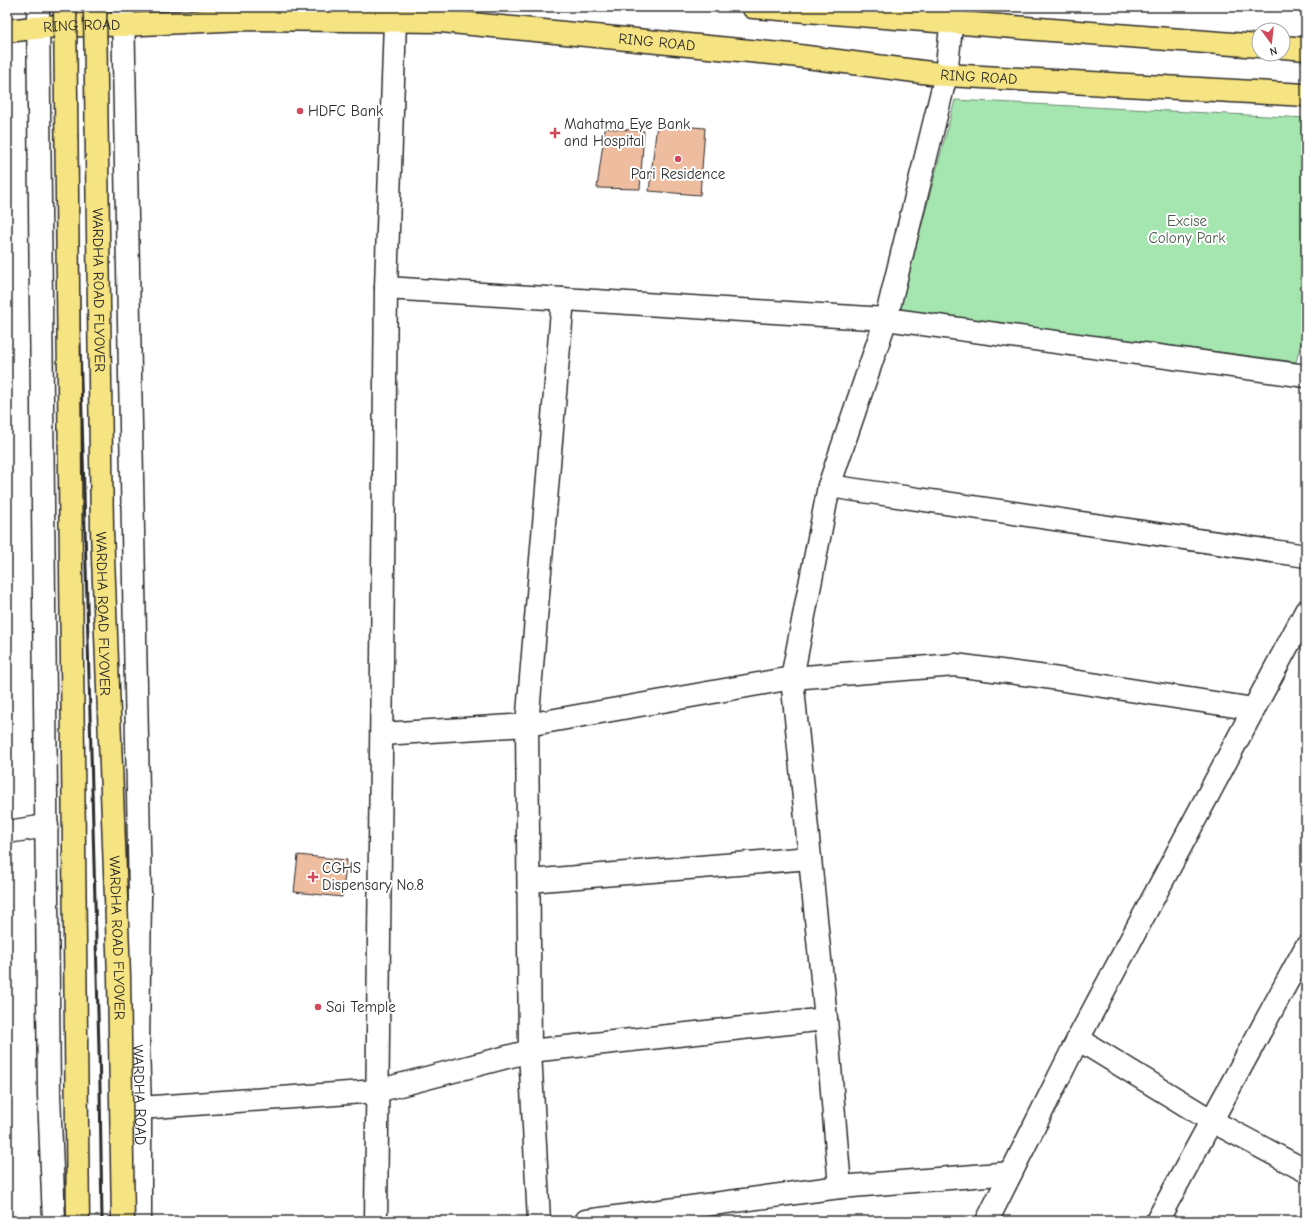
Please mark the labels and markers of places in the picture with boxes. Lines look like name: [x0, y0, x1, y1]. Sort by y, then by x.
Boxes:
place label: HDFC Bank: [308, 102, 384, 120]
marker: HDFC Bank: [295, 106, 305, 116]
place label: Mahatma Eye Bank and Hospital: [564, 115, 691, 150]
marker: Mahatma Eye Bank and Hospital: [549, 127, 561, 139]
marker: Pari Residence: [673, 154, 683, 164]
place label: Pari Residence: [631, 165, 726, 183]
place label: CGHS Dispensary No.8: [322, 859, 424, 894]
marker: CGHS Dispensary No.8: [307, 871, 319, 883]
place label: Sai Temple: [326, 998, 396, 1016]
marker: Sai Temple: [313, 1002, 323, 1012]

